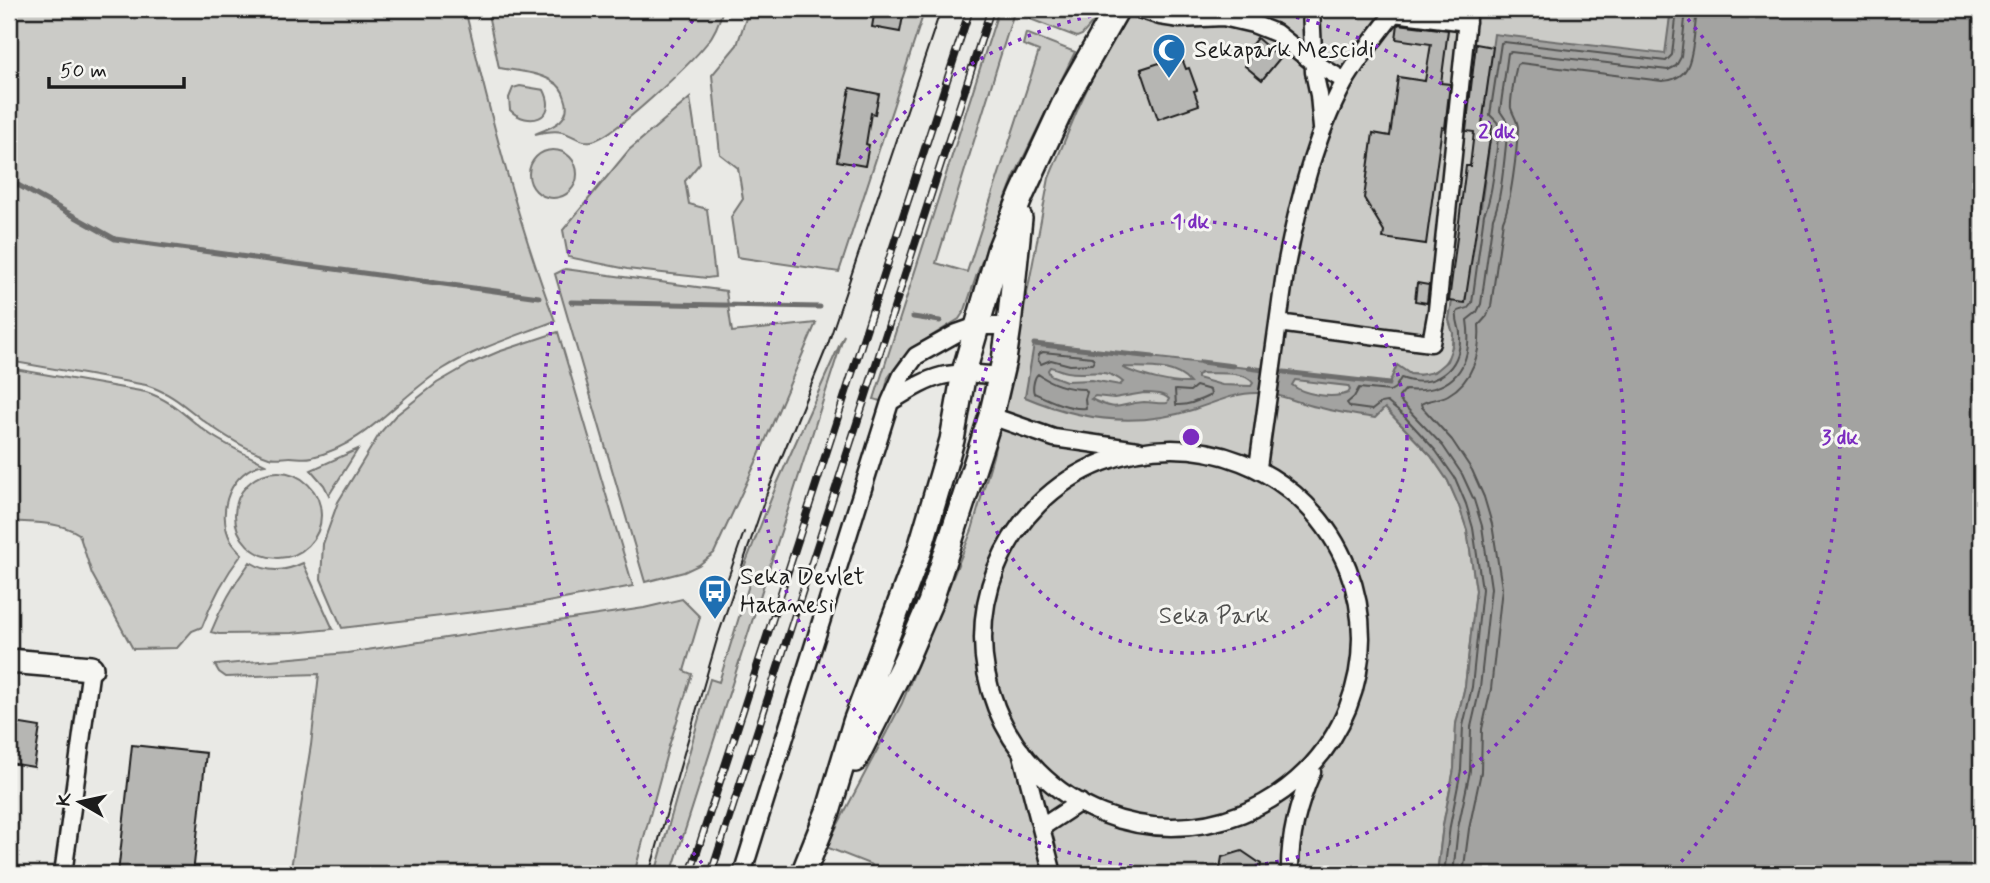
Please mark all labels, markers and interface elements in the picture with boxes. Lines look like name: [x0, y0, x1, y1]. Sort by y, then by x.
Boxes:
mosque icon: Sekapark Mescidi: [1150, 31, 1188, 80]
place label: Sekapark Mescidi: [1194, 35, 1374, 66]
scale bar: [49, 46, 184, 90]
text: 50 m: [60, 57, 107, 85]
text: 2 dk: [1478, 118, 1516, 146]
text: 1 dk: [1173, 208, 1209, 236]
text: 3 dk: [1822, 424, 1858, 452]
centre of rings: [1179, 425, 1203, 449]
place label: Seka Devlet Hatanesi: [740, 562, 865, 621]
bus stop icon: Seka Devlet Hatanesi: [696, 572, 734, 621]
park label: Seka Park: [1159, 601, 1269, 632]
north arrow: [46, 768, 116, 838]
text: K: [51, 790, 78, 808]

